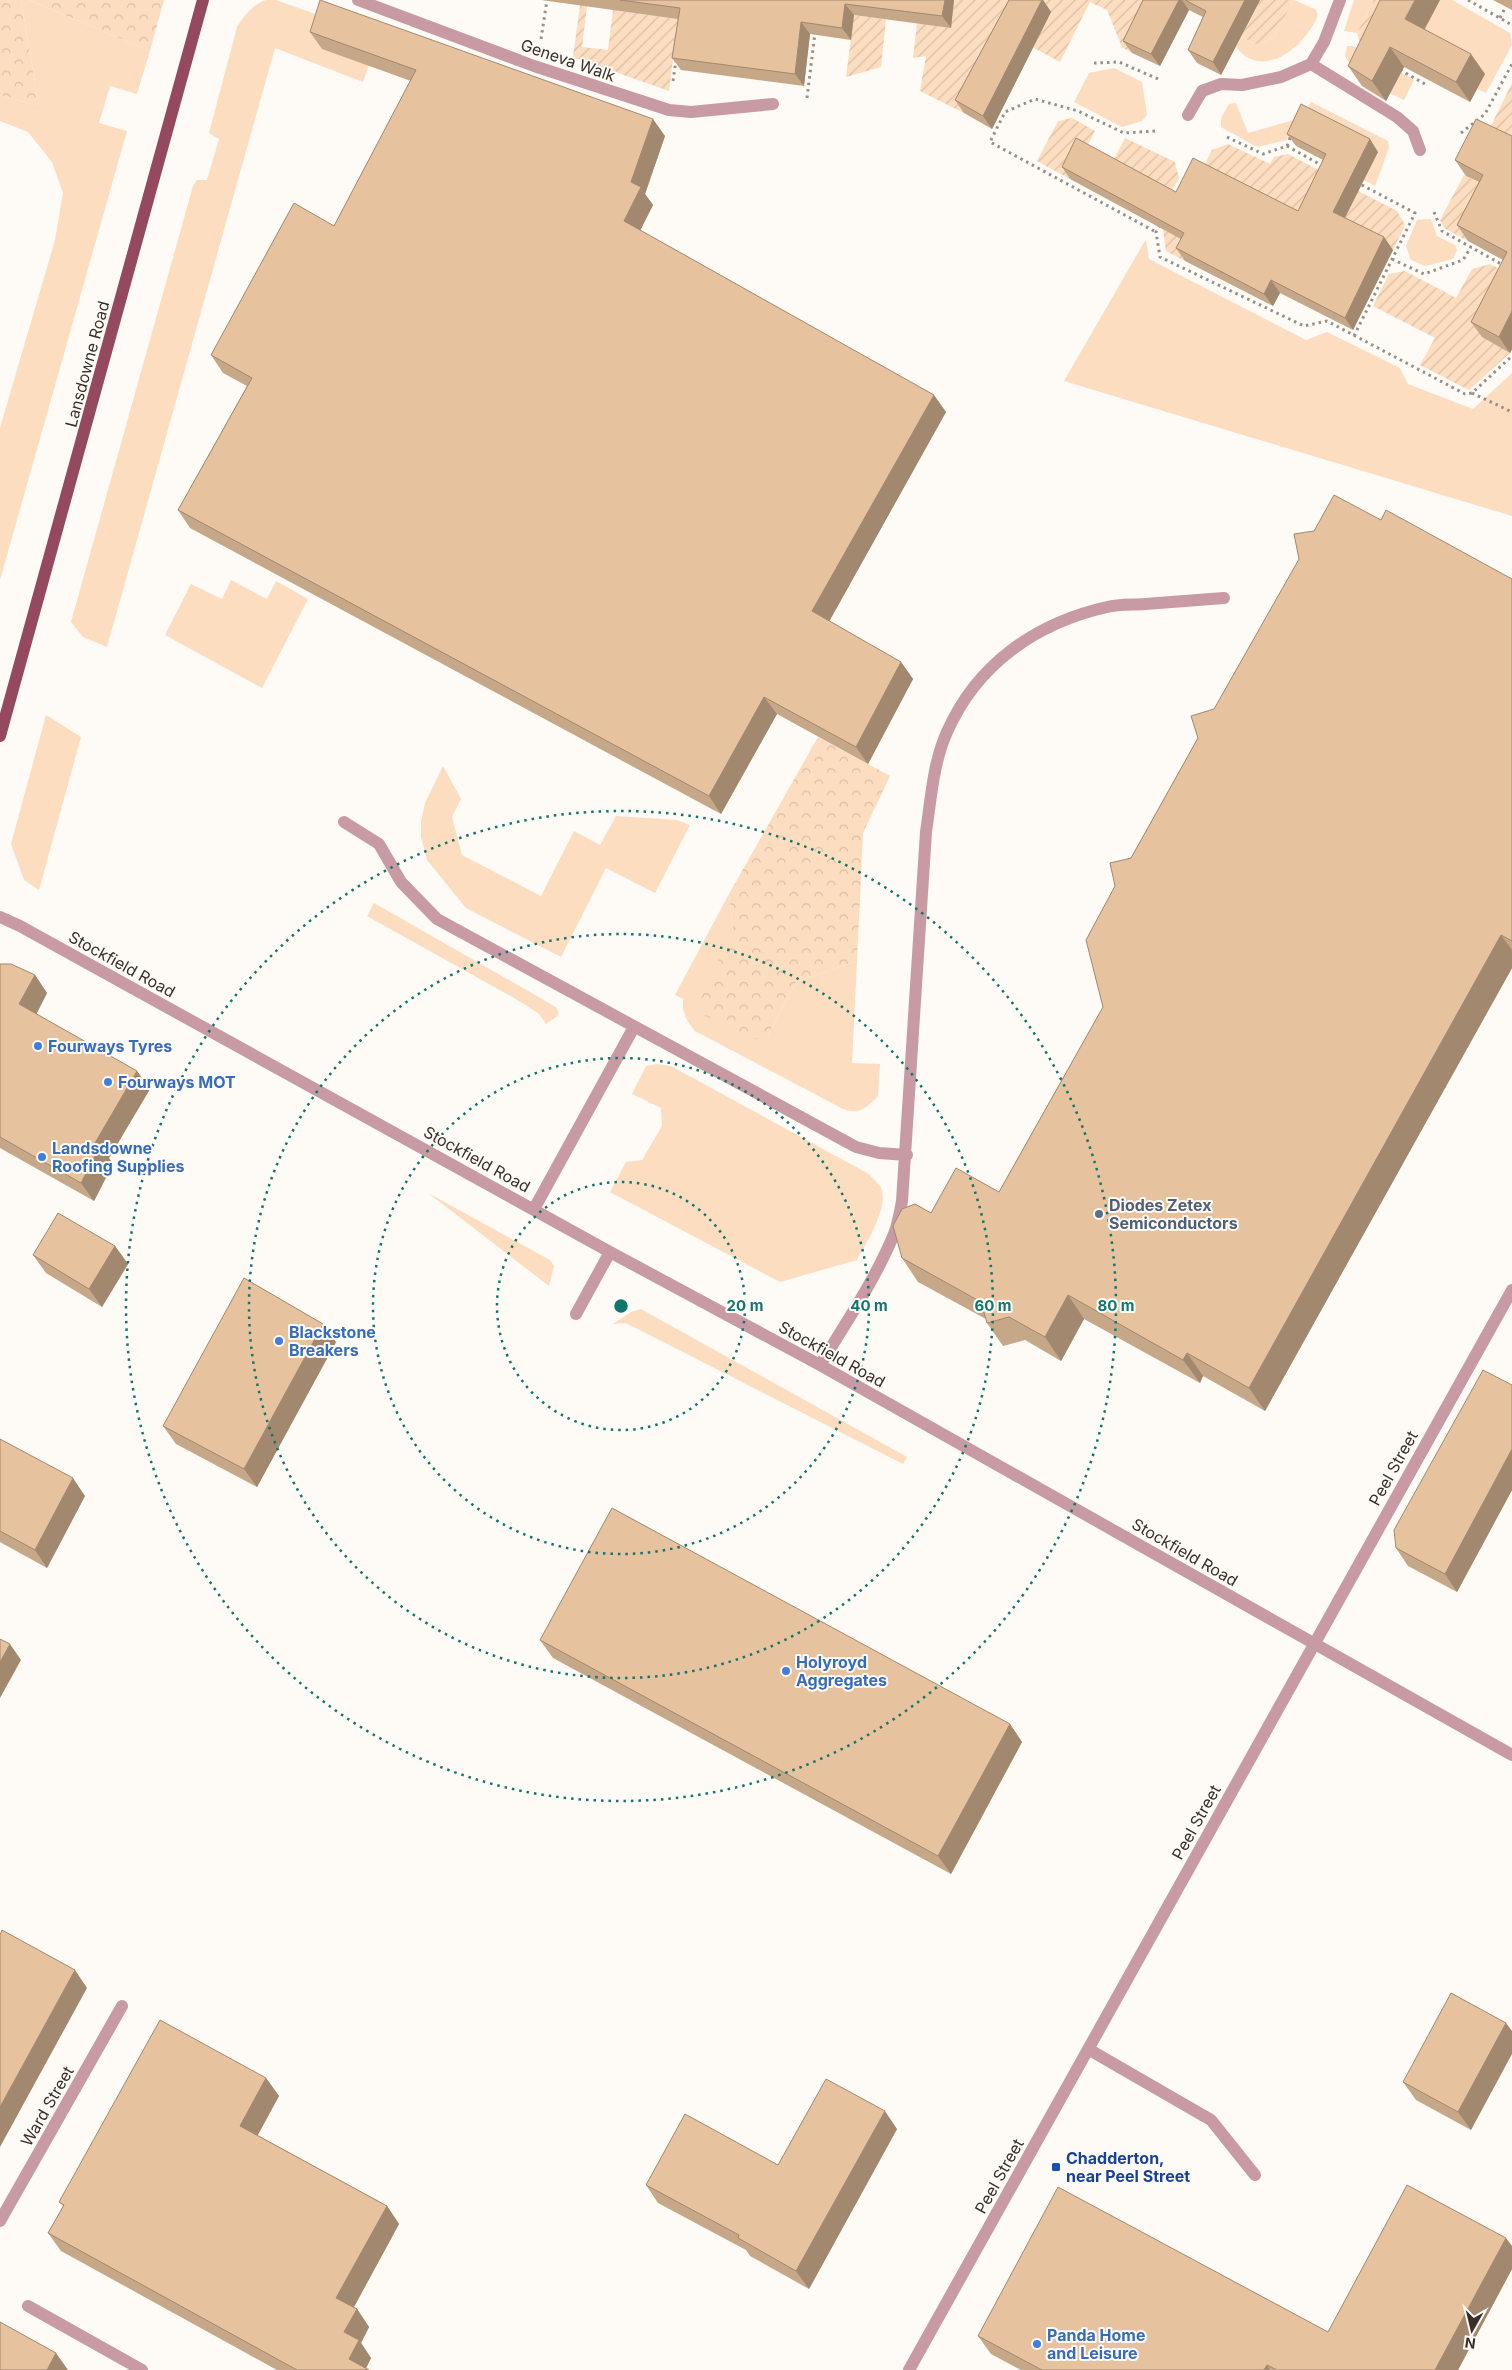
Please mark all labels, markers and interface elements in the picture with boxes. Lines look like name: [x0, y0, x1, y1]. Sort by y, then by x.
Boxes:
street label: Geneva Walk: [518, 34, 618, 86]
street label: Lansdowne Road: [61, 299, 113, 429]
street label: Stockfield Road: [65, 926, 179, 1002]
place label: Fourways Tyres: [48, 1036, 172, 1056]
marker: Fourways Tyres: [32, 1040, 44, 1052]
place label: Fourways MOT: [118, 1072, 236, 1092]
marker: Fourways MOT: [102, 1076, 114, 1088]
street label: Stockfield Road: [420, 1121, 534, 1197]
place label: Landsdowne Roofing Supplies: [52, 1138, 184, 1176]
marker: Landsdowne Roofing Supplies: [36, 1151, 48, 1163]
place label: Diodes Zetex Semiconductors: [1109, 1195, 1238, 1233]
marker: Diodes Zetex Semiconductors: [1093, 1208, 1105, 1220]
text: 20 m: [727, 1296, 763, 1315]
text: 40 m: [850, 1296, 888, 1315]
text: 60 m: [974, 1296, 1012, 1315]
text: 80 m: [1097, 1296, 1135, 1315]
centre of rings: [612, 1297, 630, 1315]
street label: Stockfield Road: [775, 1316, 889, 1392]
place label: Blackstone Breakers: [289, 1322, 376, 1360]
marker: Blackstone Breakers: [273, 1335, 285, 1347]
street label: Peel Street: [1364, 1427, 1422, 1509]
street label: Stockfield Road: [1129, 1514, 1241, 1590]
place label: Holyroyd Aggregates: [796, 1652, 887, 1690]
marker: Holyroyd Aggregates: [780, 1665, 792, 1677]
street label: Peel Street: [1167, 1781, 1225, 1863]
street label: Ward Street: [16, 2062, 78, 2150]
street label: Peel Street: [970, 2135, 1028, 2217]
place label: Chadderton, near Peel Street: [1066, 2148, 1190, 2186]
marker: Chadderton, near Peel Street: [1050, 2161, 1062, 2173]
north arrow: [1447, 2305, 1497, 2355]
place label: Panda Home and Leisure: [1047, 2325, 1145, 2363]
text: N: [1464, 2334, 1477, 2353]
marker: Panda Home and Leisure: [1031, 2338, 1043, 2350]

